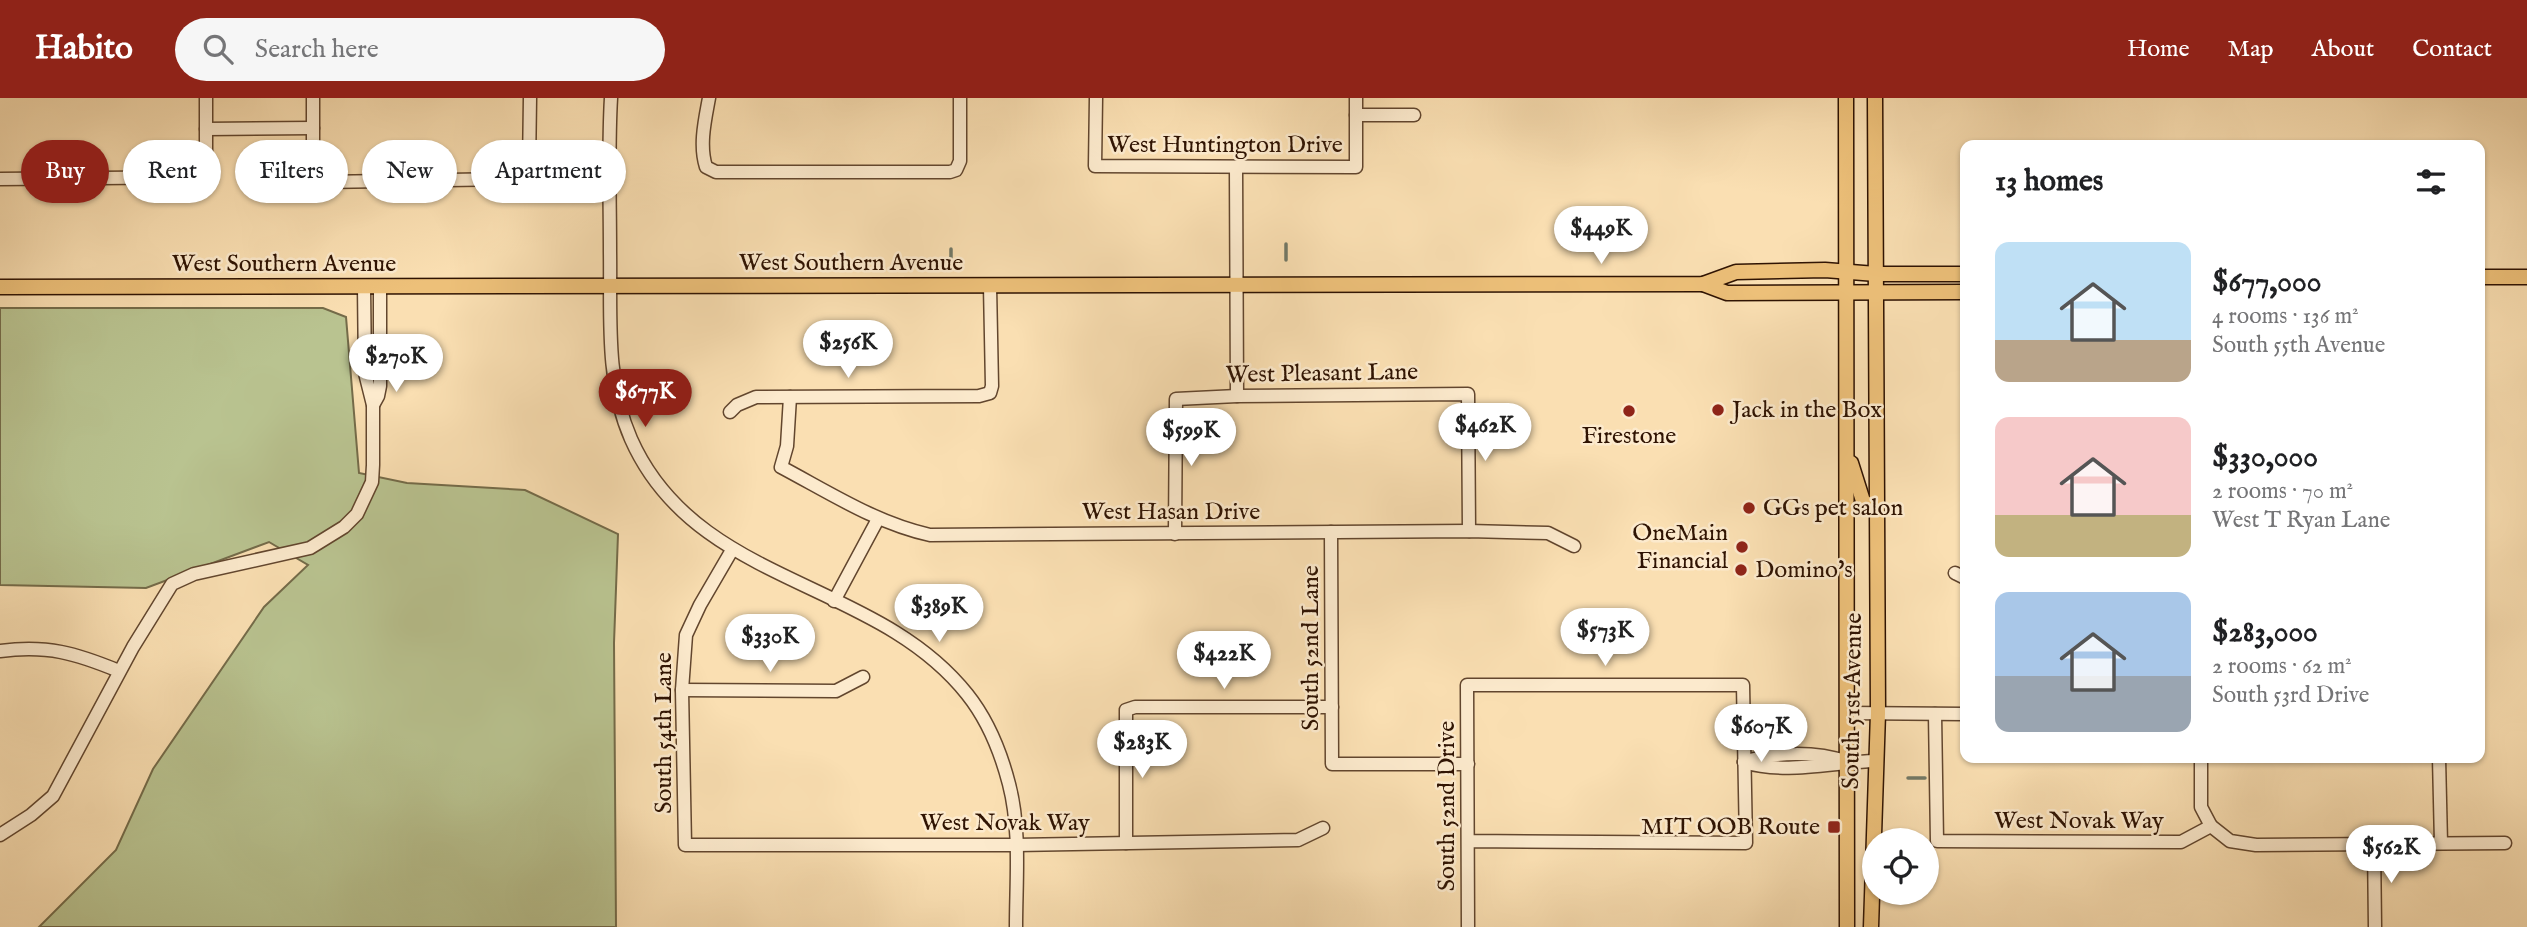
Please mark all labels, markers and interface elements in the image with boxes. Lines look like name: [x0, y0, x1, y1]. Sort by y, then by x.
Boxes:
search box: [175, 18, 665, 81]
text: Habito: [35, 28, 133, 70]
icon: search: [199, 30, 237, 68]
text: Search here: [255, 33, 379, 66]
text: Home: [2127, 34, 2190, 65]
text: Map: [2228, 34, 2274, 65]
text: About: [2312, 34, 2374, 65]
text: Contact: [2412, 34, 2492, 65]
street label: West Huntington Drive: [1107, 130, 1343, 161]
chip: Buy: [21, 140, 109, 203]
chip: Rent: [123, 140, 221, 203]
chip: Filters: [235, 140, 348, 203]
chip: New: [362, 140, 457, 203]
chip: Apartment: [471, 140, 626, 203]
text: 13 homes: [1995, 163, 2103, 201]
icon: filters: [2412, 163, 2450, 201]
pin: $449K: [1552, 206, 1650, 266]
text: $449K: [1570, 214, 1632, 243]
street label: West Southern Avenue: [739, 248, 963, 279]
street label: West Southern Avenue: [172, 249, 396, 280]
text: $677,000: [2212, 264, 2322, 302]
icon: home: [2051, 270, 2135, 354]
text: 4 rooms · 136 m²: [2212, 302, 2359, 331]
pin: $256K: [799, 320, 897, 380]
text: $256K: [819, 328, 877, 357]
text: South 55th Avenue: [2212, 331, 2385, 360]
pin: $270K: [347, 334, 445, 394]
text: $270K: [365, 342, 427, 371]
street label: West Pleasant Lane: [1225, 357, 1419, 391]
pin: $677K: [596, 370, 694, 429]
text: $677K: [615, 377, 675, 406]
place label: Jack in the Box: [1729, 395, 1882, 426]
marker: Jack in the Box: [1710, 402, 1726, 418]
marker: Firestone: [1621, 403, 1637, 419]
pin: $462K: [1436, 404, 1534, 463]
pin: $599K: [1142, 408, 1240, 468]
text: $462K: [1454, 411, 1516, 440]
text: $599K: [1162, 416, 1220, 445]
place label: Firestone: [1582, 421, 1676, 452]
text: $330,000: [2212, 439, 2318, 477]
icon: home: [2051, 445, 2135, 529]
text: 2 rooms · 70 m²: [2212, 477, 2353, 506]
place label: GGs pet salon: [1763, 493, 1903, 524]
street label: West Hasan Drive: [1082, 497, 1260, 528]
marker: GGs pet salon: [1741, 500, 1757, 516]
text: West T Ryan Lane: [2212, 506, 2390, 535]
place label: OneMain Financial: [1632, 518, 1728, 577]
marker: OneMain Financial: [1734, 539, 1750, 555]
place label: Domino's: [1755, 555, 1853, 586]
marker: Domino's: [1733, 562, 1749, 578]
street label: South 52nd Lane: [1296, 565, 1327, 731]
pin: $389K: [890, 584, 988, 644]
text: $389K: [910, 592, 968, 621]
pin: $573K: [1556, 608, 1654, 668]
street label: South 51st Avenue: [1836, 612, 1870, 790]
pin: $330K: [721, 614, 819, 674]
text: $283,000: [2212, 614, 2318, 652]
text: $573K: [1576, 616, 1634, 645]
icon: home: [2051, 620, 2135, 704]
text: $330K: [741, 622, 799, 651]
pin: $422K: [1175, 632, 1273, 691]
text: $422K: [1193, 639, 1255, 668]
street label: South 54th Lane: [649, 652, 680, 814]
text: 2 rooms · 62 m²: [2212, 652, 2352, 681]
text: South 53rd Drive: [2212, 681, 2369, 710]
pin: $607K: [1712, 704, 1810, 764]
text: $607K: [1730, 712, 1792, 741]
pin: $283K: [1093, 720, 1191, 780]
street label: South 52nd Drive: [1432, 721, 1463, 891]
text: $283K: [1113, 728, 1171, 757]
street label: West Novak Way: [1994, 806, 2164, 837]
street label: West Novak Way: [920, 808, 1090, 839]
place label: MIT OOB Route: [1641, 812, 1820, 843]
marker: MIT OOB Route: [1826, 819, 1842, 835]
pin: $562K: [2342, 826, 2440, 885]
map controls: [1862, 828, 1939, 905]
button: locate: [1862, 828, 1939, 905]
text: $562K: [2362, 833, 2420, 862]

